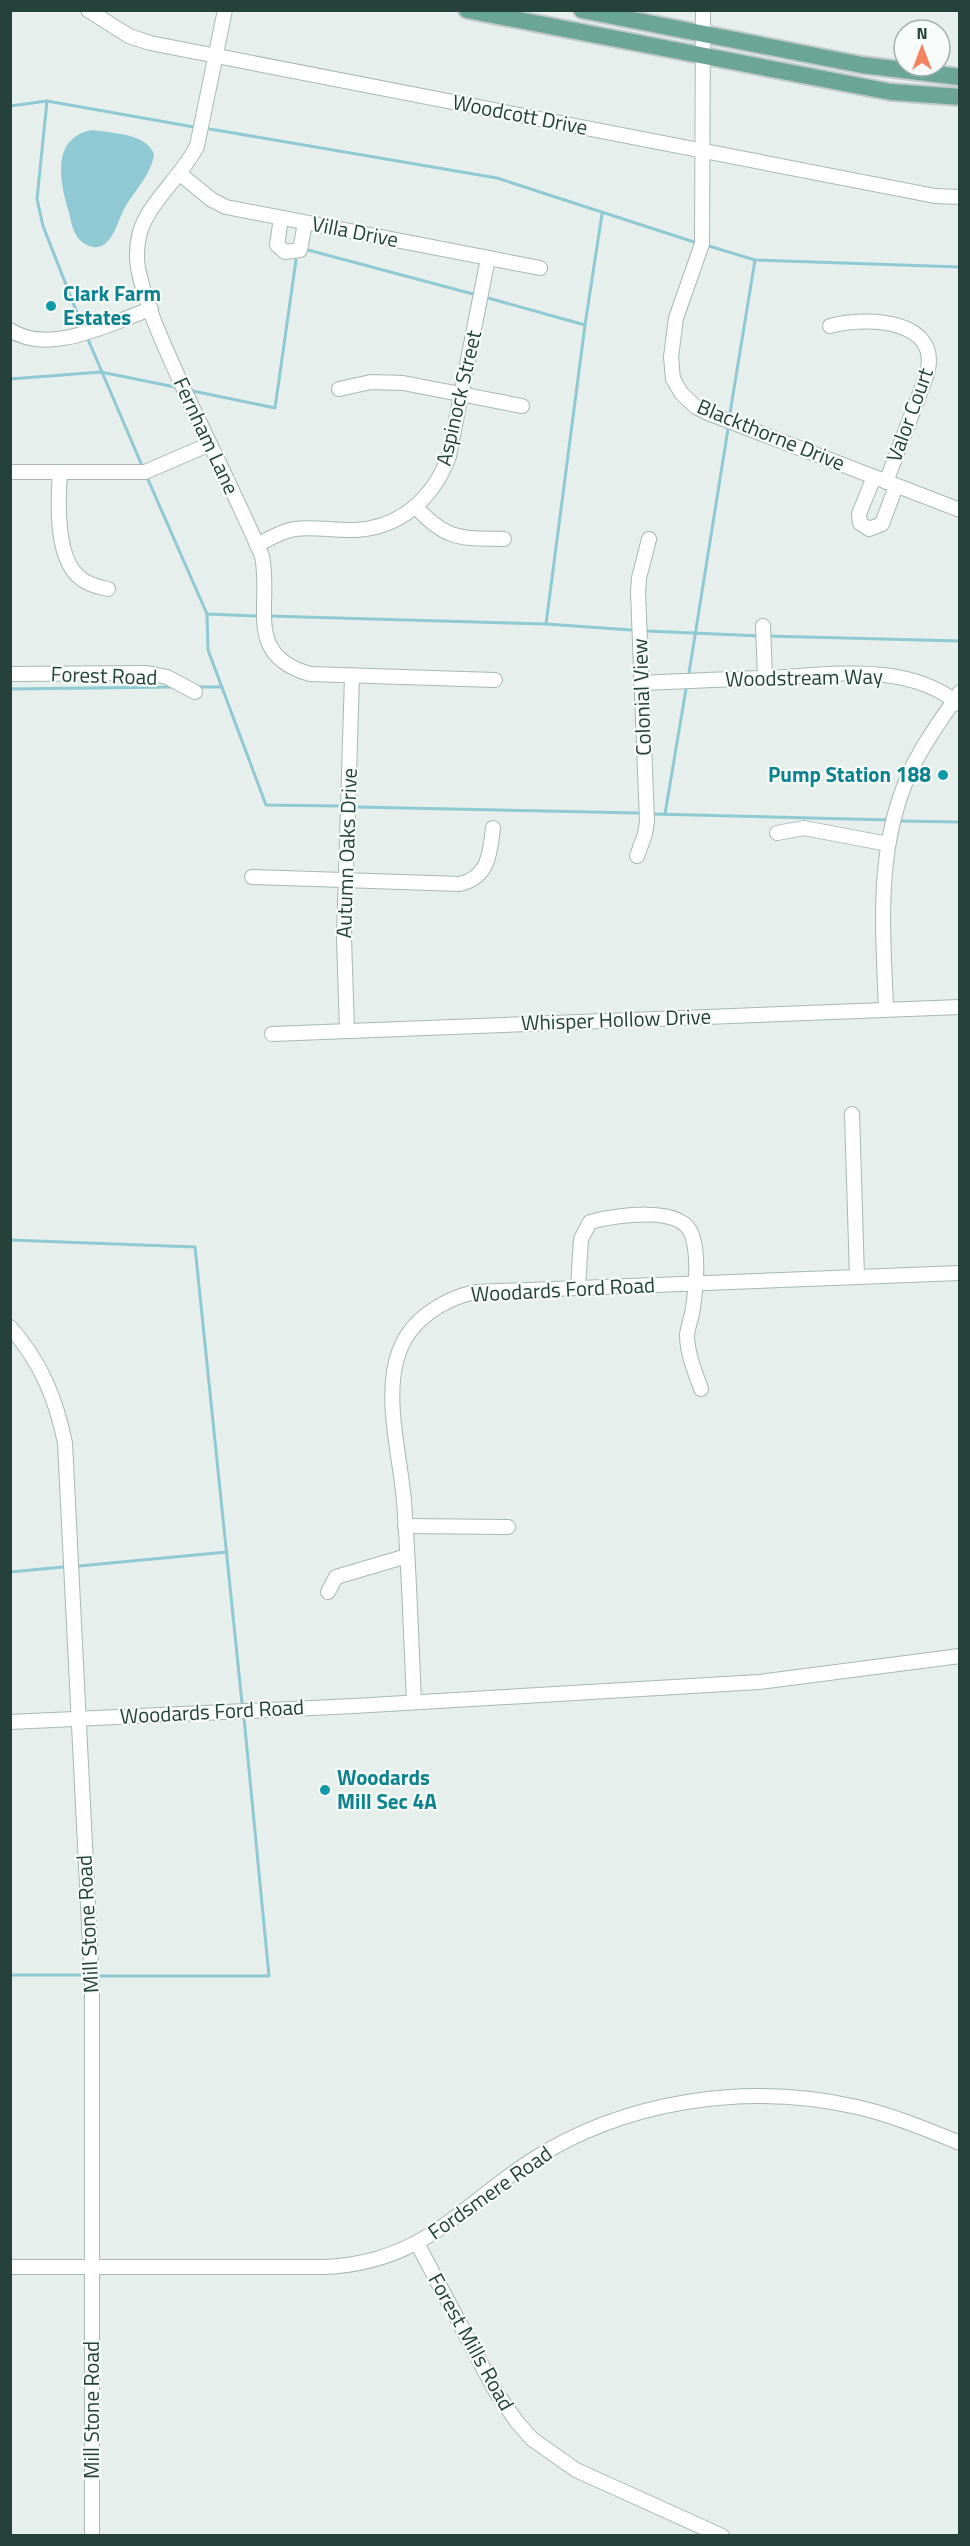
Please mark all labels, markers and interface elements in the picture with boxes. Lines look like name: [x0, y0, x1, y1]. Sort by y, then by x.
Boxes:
north arrow: [892, 18, 952, 78]
text: N: [916, 21, 928, 45]
street label: Woodcott Drive: [450, 85, 590, 143]
street label: Villa Drive: [309, 207, 401, 255]
place label: Clark Farm Estates: [63, 277, 161, 333]
marker: Clark Farm Estates: [44, 299, 58, 313]
street label: Aspinock Street: [427, 326, 489, 469]
street label: Valor Court: [877, 363, 941, 466]
street label: Fernham Lane: [166, 372, 248, 500]
street label: Blackthorne Drive: [693, 390, 850, 478]
street label: Colonial View: [623, 638, 659, 756]
street label: Forest Road: [50, 657, 158, 693]
street label: Woodstream Way: [725, 660, 883, 694]
place label: Pump Station 188: [768, 758, 931, 790]
street label: Autumn Oaks Drive: [327, 767, 365, 939]
marker: Pump Station 188: [936, 768, 950, 782]
street label: Whisper Hollow Drive: [520, 1000, 712, 1038]
street label: Woodards Ford Road: [470, 1268, 656, 1310]
street label: Woodards Ford Road: [119, 1690, 305, 1732]
place label: Woodards Mill Sec 4A: [337, 1761, 437, 1817]
marker: Woodards Mill Sec 4A: [318, 1783, 332, 1797]
street label: Mill Stone Road: [67, 1854, 107, 1994]
street label: Fordsmere Road: [421, 2137, 558, 2247]
street label: Forest Mills Road: [421, 2267, 523, 2416]
street label: Mill Stone Road: [75, 2341, 107, 2479]

